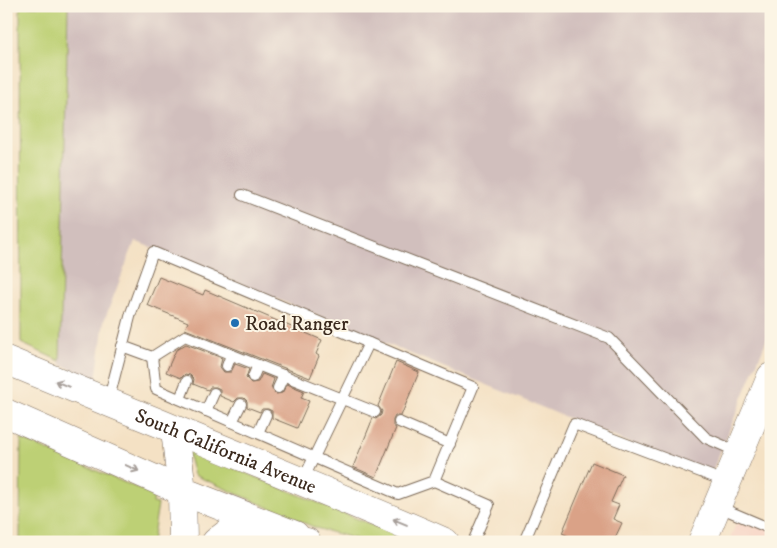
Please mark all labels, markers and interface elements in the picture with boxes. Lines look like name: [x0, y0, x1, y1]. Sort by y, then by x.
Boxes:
place label: Road Ranger: [245, 312, 349, 337]
marker: Road Ranger: [229, 317, 241, 329]
one-way arrow: [55, 378, 70, 387]
street label: South California Avenue: [131, 404, 320, 500]
one-way arrow: [124, 464, 139, 473]
one-way arrow: [393, 517, 408, 527]

